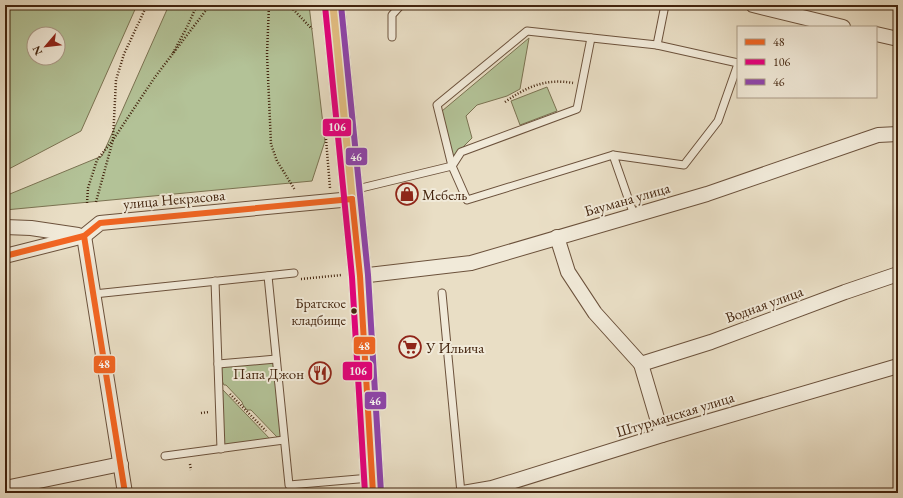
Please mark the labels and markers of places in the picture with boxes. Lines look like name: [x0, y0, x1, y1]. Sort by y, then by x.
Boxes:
shop icon: Мебель: [394, 181, 420, 207]
place label: Мебель: [422, 185, 467, 204]
place label: Братское кладбище: [291, 294, 347, 329]
marker: Братское кладбище: [349, 306, 359, 316]
supermarket icon: У Ильича: [397, 334, 423, 360]
place label: У Ильича: [425, 338, 484, 357]
restaurant icon: Папа Джон: [307, 360, 333, 386]
place label: Папа Джон: [233, 364, 304, 383]

